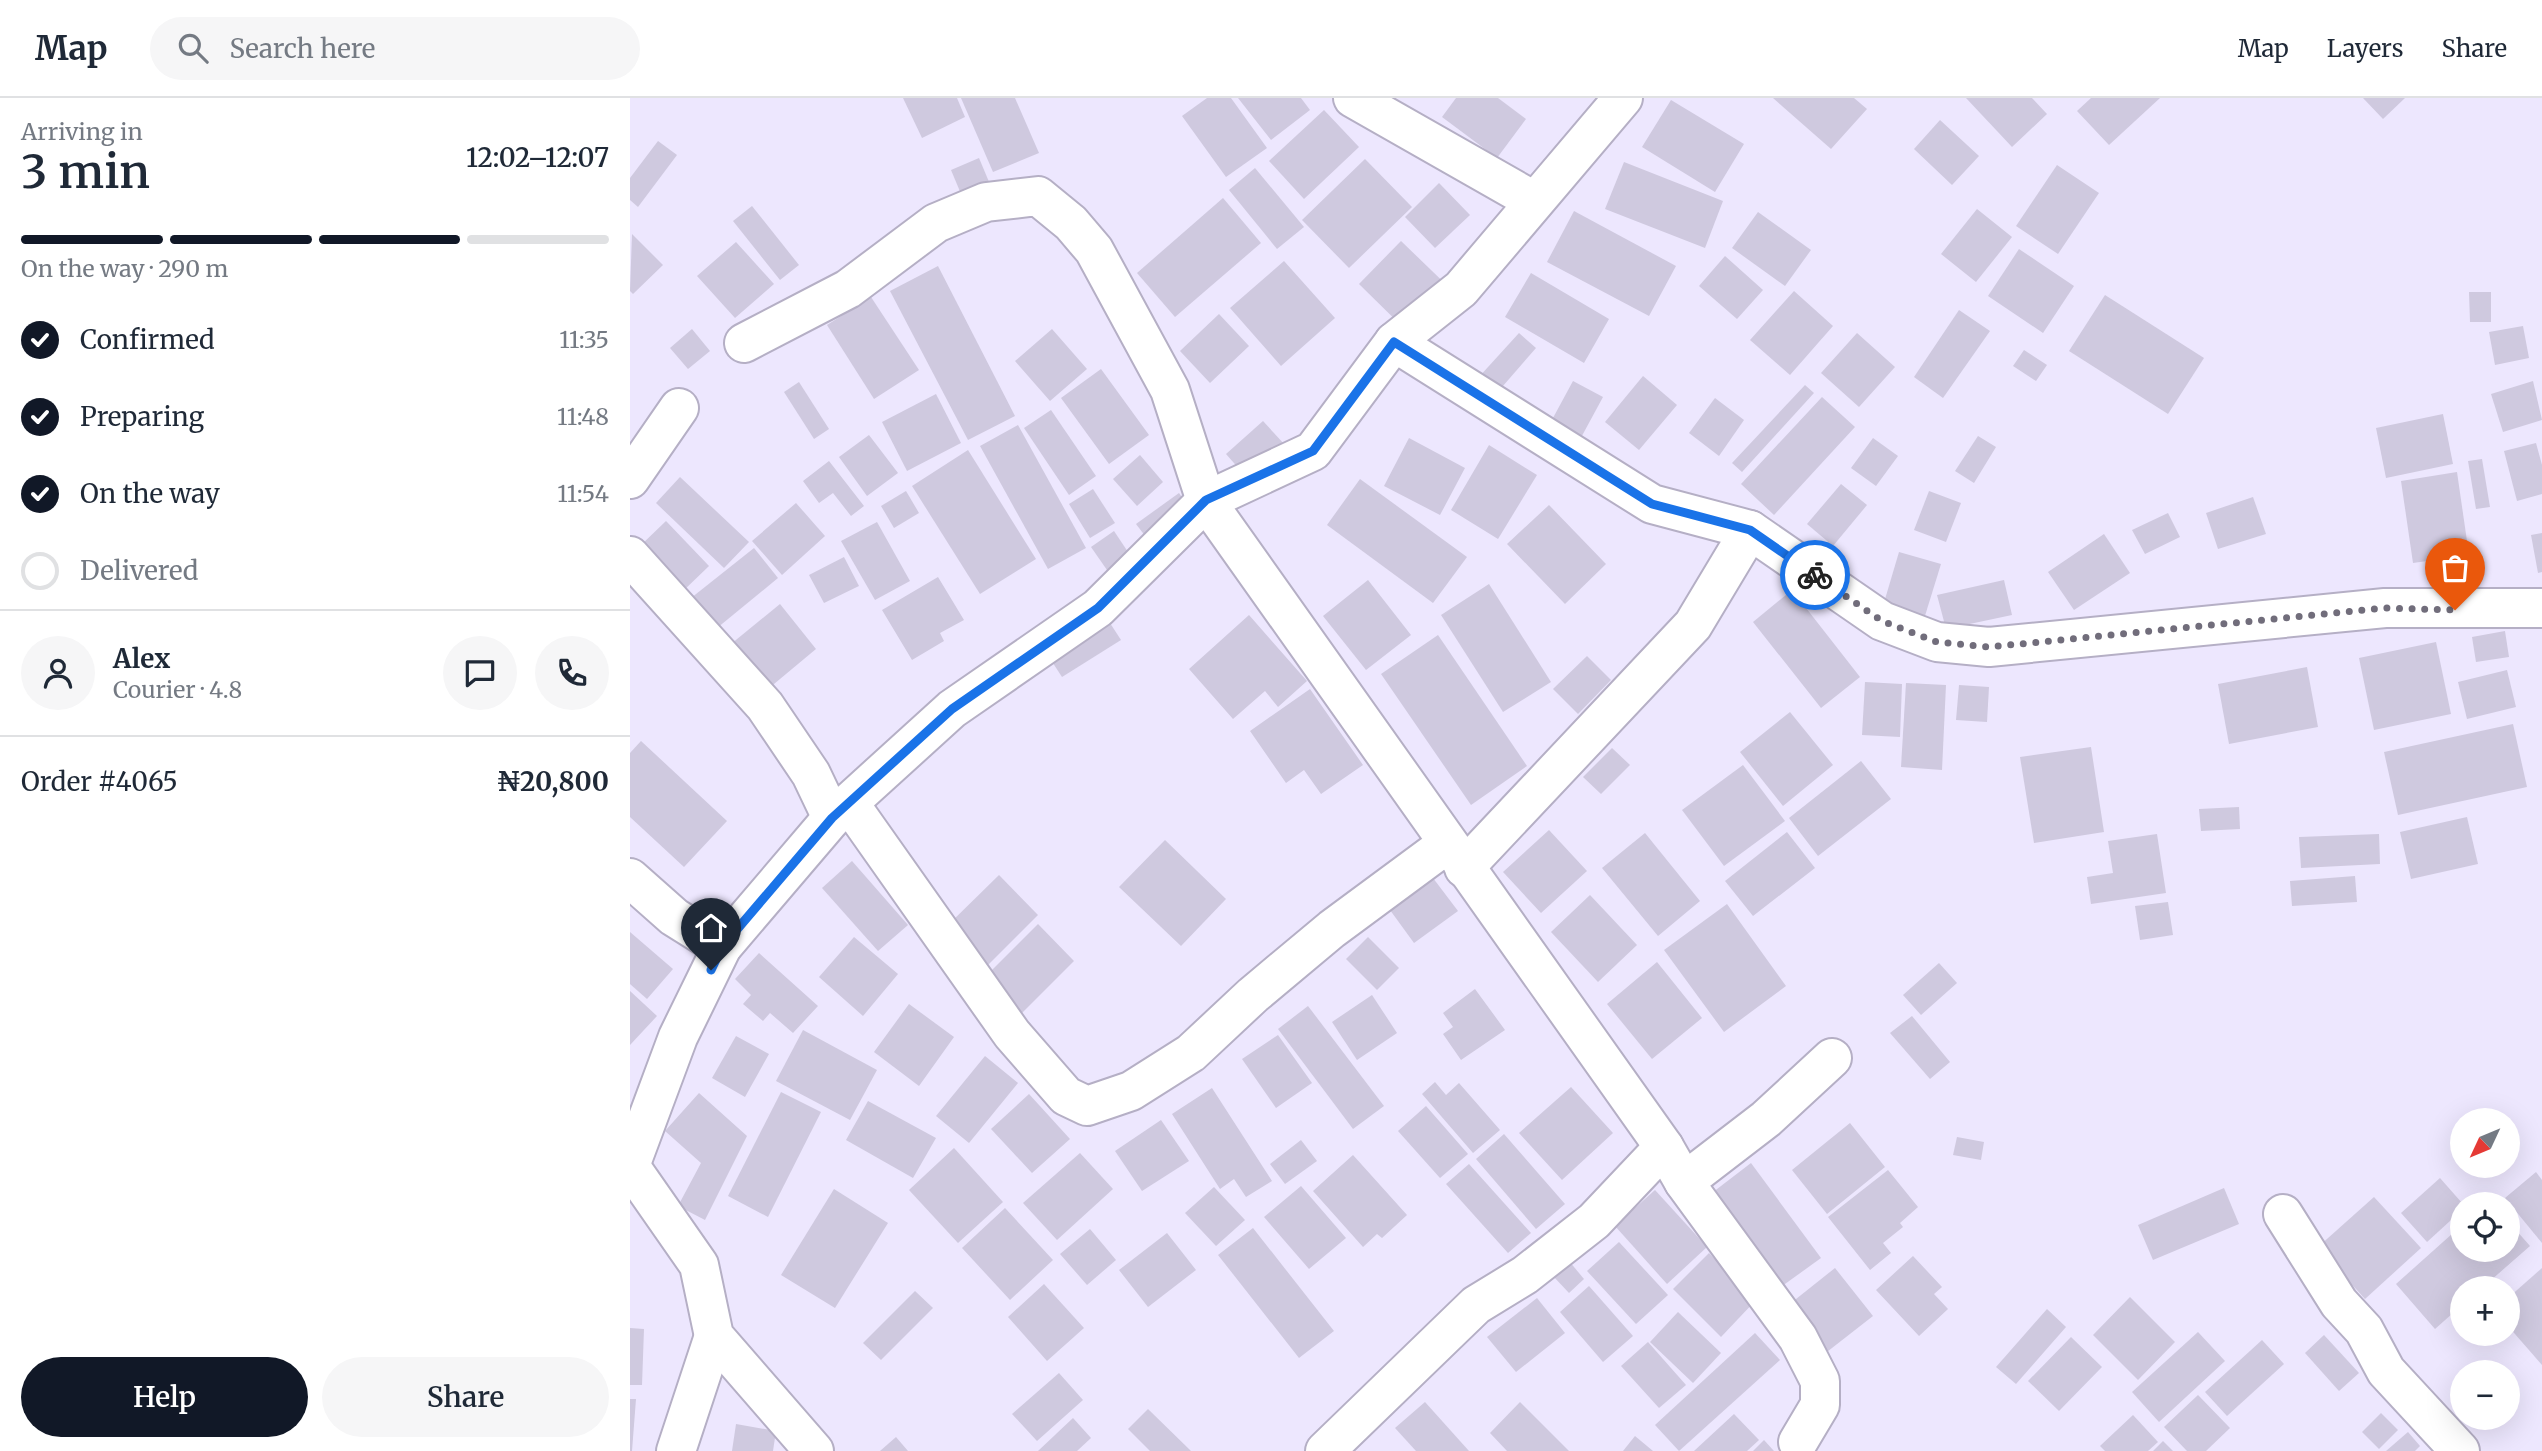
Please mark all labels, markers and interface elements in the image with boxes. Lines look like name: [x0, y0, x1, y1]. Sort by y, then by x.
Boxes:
search box: [150, 17, 640, 80]
text: Map: [35, 28, 108, 69]
icon: search: [174, 29, 212, 67]
text: Search here: [230, 32, 375, 65]
text: Map: [2238, 33, 2289, 64]
text: Layers: [2327, 33, 2403, 64]
text: Share: [2441, 33, 2507, 64]
text: Arriving in: [21, 117, 143, 146]
text: 12:02–12:07: [466, 141, 609, 174]
text: 3 min: [21, 143, 150, 201]
text: On the way · 290 m: [21, 254, 228, 283]
icon: check: [21, 321, 59, 359]
text: Confirmed: [80, 323, 215, 356]
text: 11:35: [559, 325, 609, 354]
icon: check: [21, 398, 59, 436]
text: Preparing: [80, 400, 204, 433]
text: 11:48: [557, 402, 609, 431]
icon: check: [21, 475, 59, 513]
text: On the way: [80, 477, 220, 510]
text: 11:54: [557, 479, 609, 508]
pin: [2425, 538, 2485, 610]
courier: [1780, 540, 1850, 610]
icon: bag: [2436, 549, 2474, 587]
text: Delivered: [80, 554, 199, 587]
icon: bike: [1796, 556, 1834, 594]
button: person: [21, 636, 95, 710]
button: chat: [443, 636, 517, 710]
button: phone: [535, 636, 609, 710]
text: Alex: [113, 642, 170, 675]
text: Courier · 4.8: [113, 675, 242, 704]
text: Order #4065: [21, 765, 178, 798]
text: ₦20,800: [496, 765, 609, 798]
pin: [681, 898, 741, 970]
icon: home: [692, 909, 730, 947]
north arrow: [2450, 1108, 2520, 1178]
map controls: [2450, 1108, 2520, 1430]
button: locate: [2450, 1192, 2520, 1262]
button: +: [2450, 1276, 2520, 1346]
button: Help: [21, 1357, 308, 1437]
button: Share: [322, 1357, 609, 1437]
button: −: [2450, 1360, 2520, 1430]

